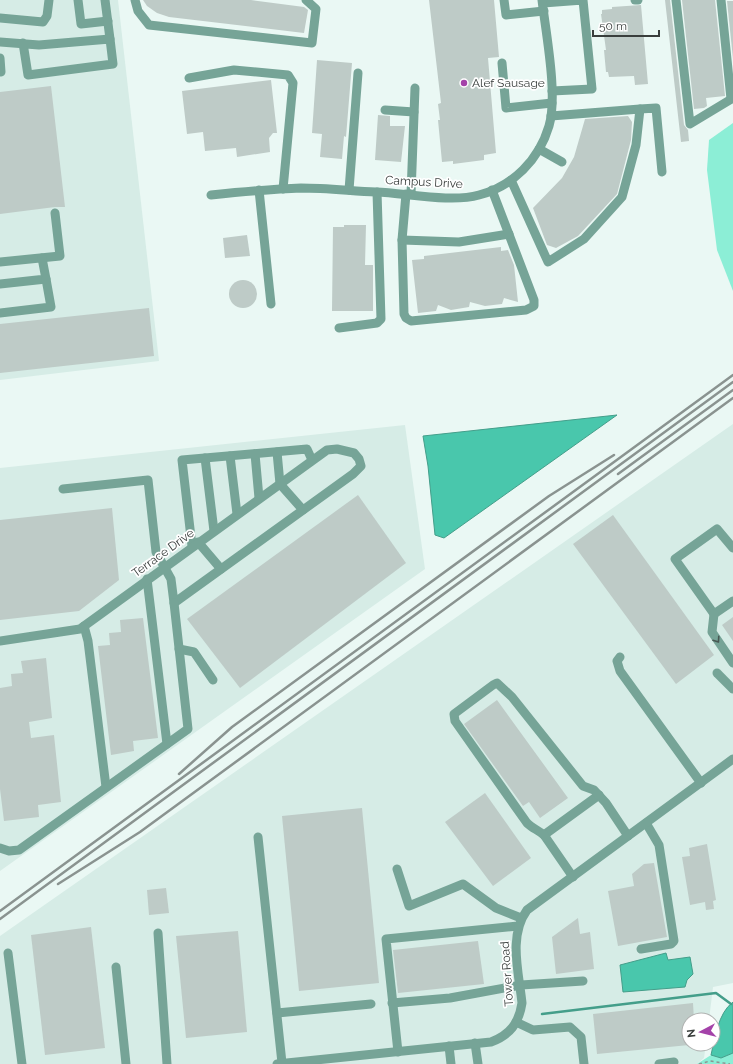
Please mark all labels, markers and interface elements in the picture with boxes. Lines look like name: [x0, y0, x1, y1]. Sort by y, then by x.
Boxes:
scale bar: [593, 12, 659, 38]
text: 50 m: [599, 19, 627, 33]
place label: Alef Sausage: [472, 76, 545, 90]
marker: Alef Sausage: [459, 78, 469, 88]
street label: Campus Drive: [385, 173, 463, 191]
street label: Terrace Drive: [129, 526, 197, 580]
one-way arrow: [713, 636, 720, 643]
street label: Tower Road: [498, 941, 516, 1007]
north arrow: [681, 1012, 721, 1052]
text: N: [685, 1028, 699, 1038]

